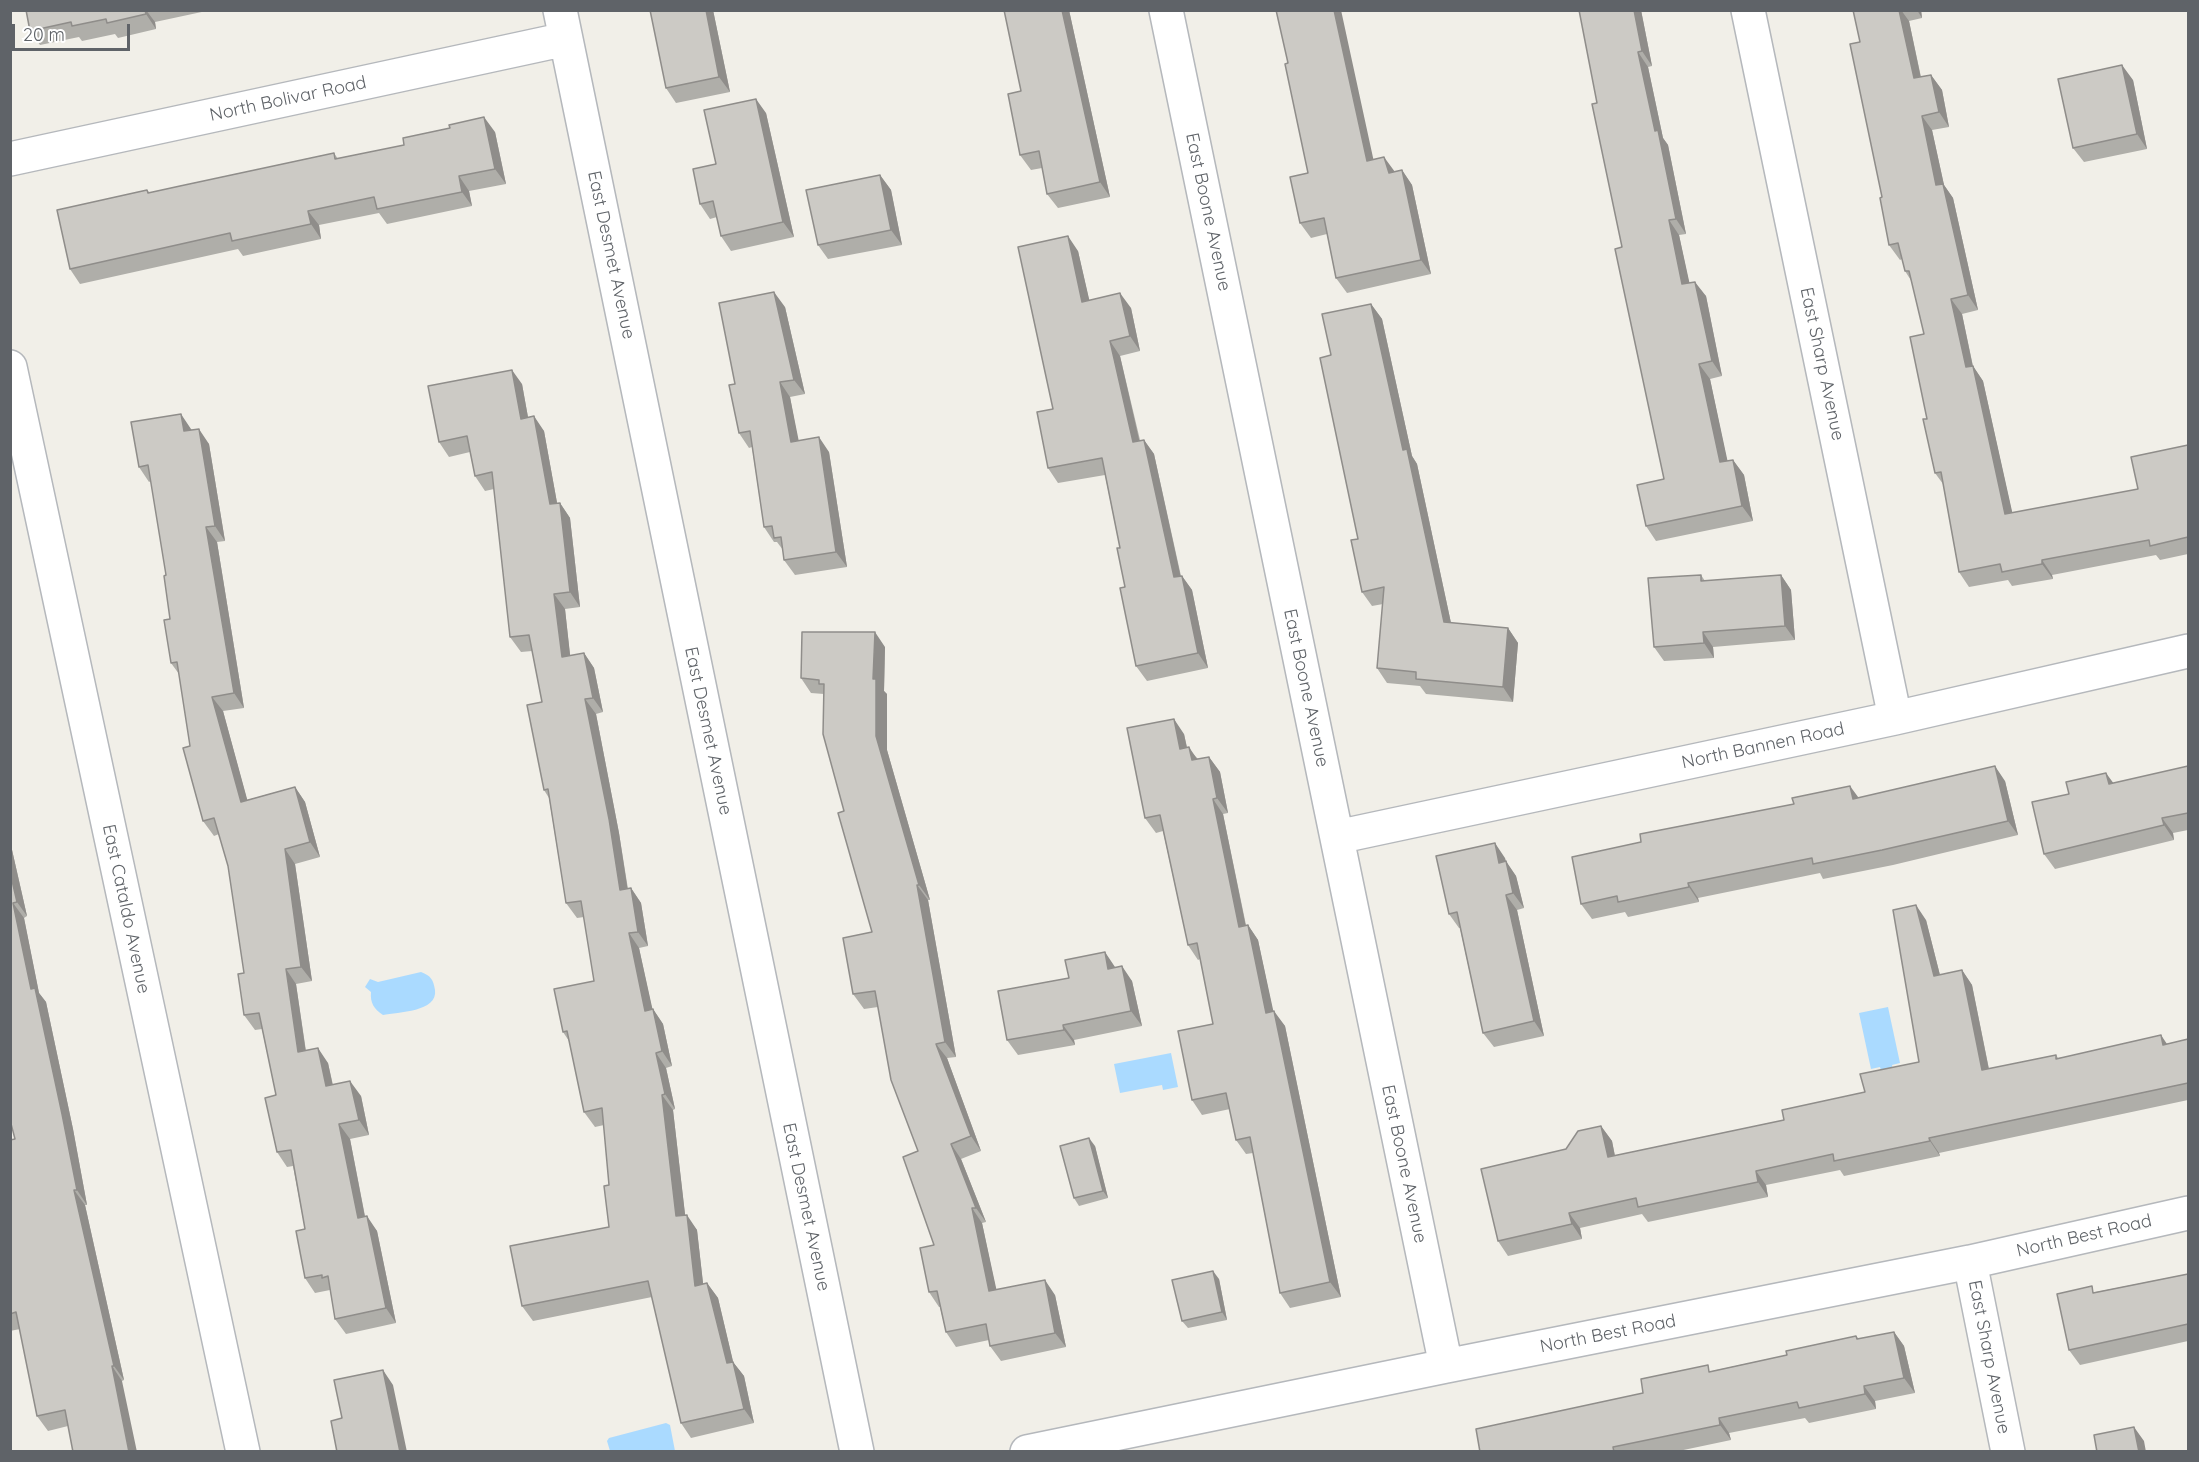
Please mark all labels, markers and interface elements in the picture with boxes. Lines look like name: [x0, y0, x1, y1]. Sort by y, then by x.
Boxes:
scale bar: [15, 12, 134, 50]
text: 20 m: [23, 23, 65, 46]
street label: North Bolivar Road: [208, 72, 368, 126]
street label: East Boone Avenue: [1181, 131, 1235, 293]
street label: East Desmet Avenue: [583, 169, 639, 341]
street label: East Sharp Avenue: [1795, 285, 1849, 443]
street label: East Boone Avenue: [1279, 607, 1333, 769]
street label: East Desmet Avenue: [680, 645, 736, 817]
street label: North Bannen Road: [1680, 718, 1846, 774]
street label: East Cataldo Avenue: [98, 822, 154, 996]
street label: East Boone Avenue: [1377, 1083, 1431, 1245]
street label: East Desmet Avenue: [778, 1121, 834, 1293]
street label: North Best Road: [2014, 1210, 2154, 1262]
street label: East Sharp Avenue: [1964, 1278, 2014, 1436]
street label: North Best Road: [1538, 1310, 1678, 1358]

